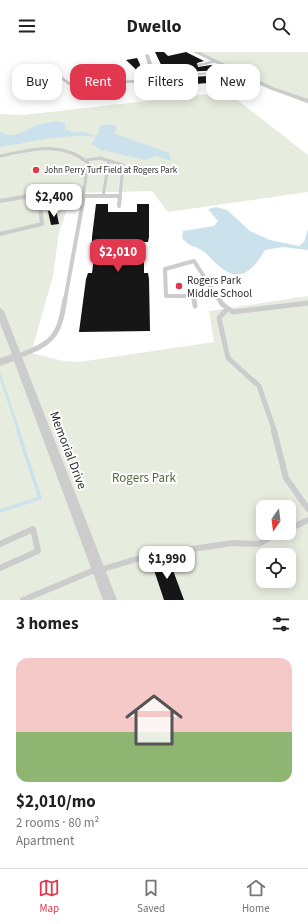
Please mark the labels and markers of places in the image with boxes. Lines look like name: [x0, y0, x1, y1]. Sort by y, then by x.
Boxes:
place label: John Perry Turf Field at Rogers Park: [44, 164, 178, 177]
marker: John Perry Turf Field at Rogers Park: [31, 165, 41, 175]
pin: $2,400: [21, 184, 87, 218]
pin: $2,010: [85, 239, 151, 273]
place label: Rogers Park Middle School: [187, 273, 252, 301]
marker: Rogers Park Middle School: [174, 281, 184, 291]
pin: $1,990: [134, 546, 200, 580]

